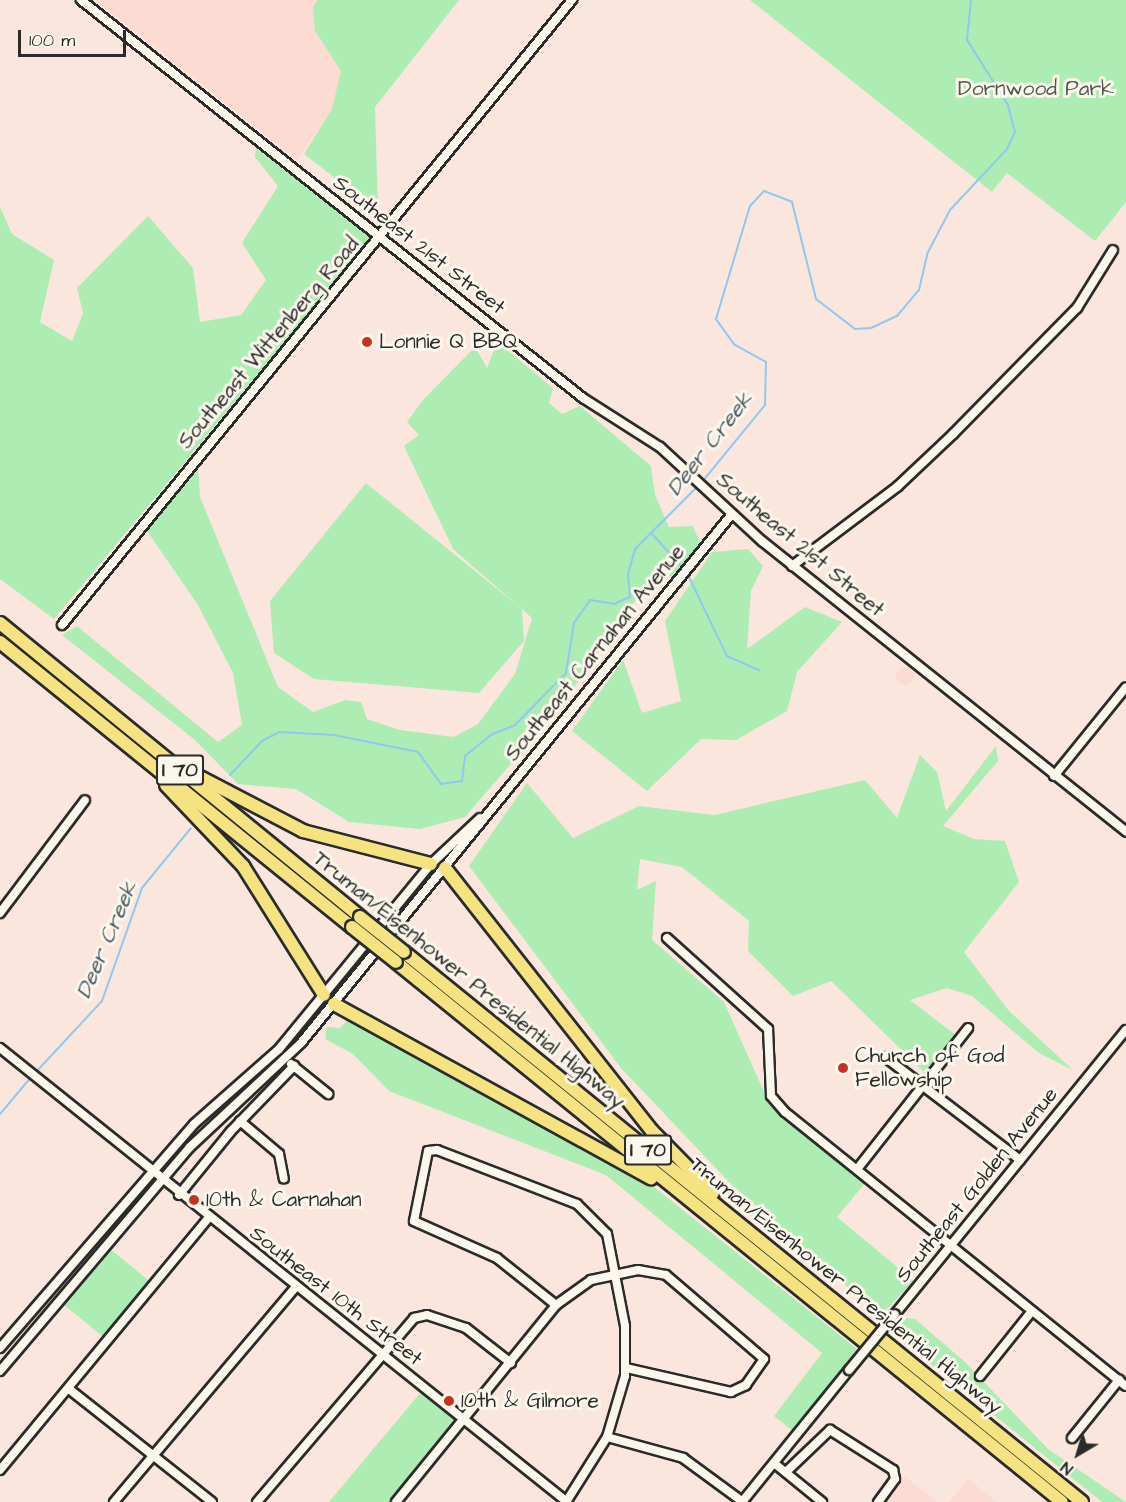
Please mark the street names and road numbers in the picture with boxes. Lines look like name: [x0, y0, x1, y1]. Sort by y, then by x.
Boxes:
street label: Southeast 21st Street: [328, 170, 510, 320]
street label: Southeast Wittenberg Road: [173, 232, 365, 454]
street label: Southeast 21st Street: [711, 467, 889, 623]
street label: Southeast Carnahan Avenue: [500, 540, 690, 766]
road number: I 70: [156, 753, 204, 787]
street label: Truman/Eisenhower Presidential Highway: [308, 846, 630, 1114]
street label: Southeast Golden Avenue: [891, 1083, 1063, 1287]
road number: I 70: [624, 1133, 672, 1167]
street label: Truman/Eisenhower Presidential Highway: [685, 1152, 1007, 1420]
street label: Southeast 10th Street: [245, 1221, 427, 1371]

